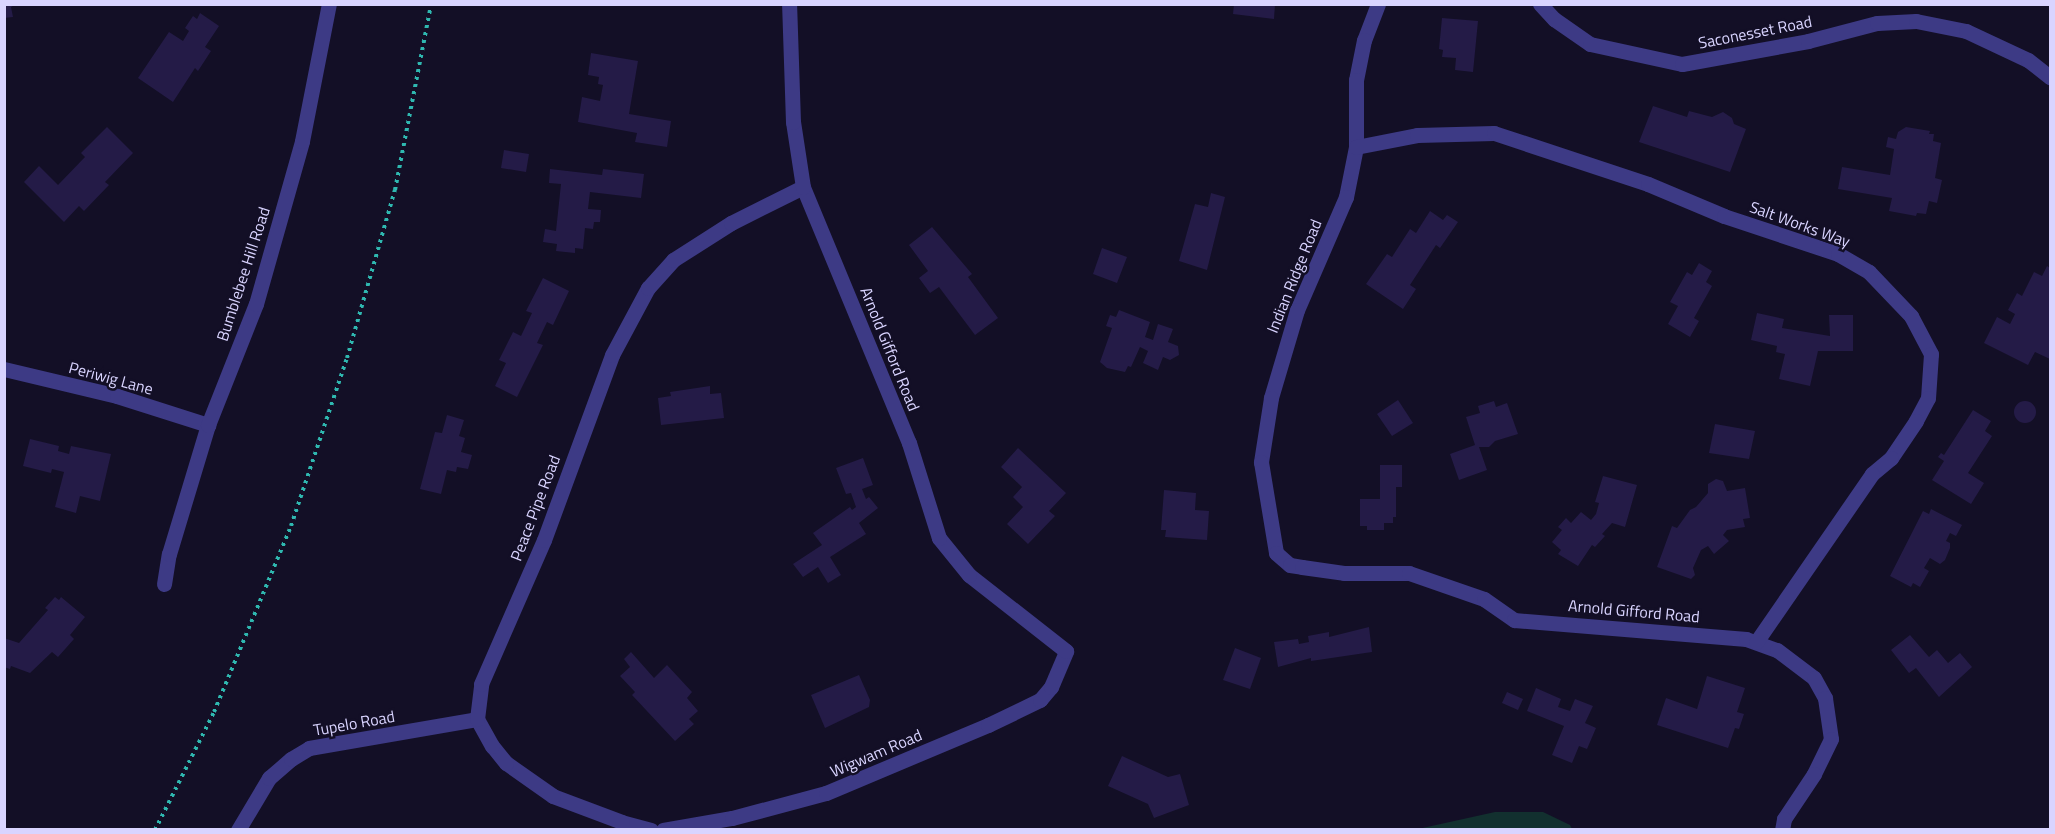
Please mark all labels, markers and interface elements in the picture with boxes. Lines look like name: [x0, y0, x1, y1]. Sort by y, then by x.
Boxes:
street label: Saconesset Road: [1697, 12, 1813, 52]
street label: Salt Works Way: [1747, 197, 1853, 251]
street label: Bumblebee Hill Road: [212, 205, 274, 343]
street label: Indian Ridge Road: [1262, 216, 1326, 336]
street label: Arnold Gifford Road: [856, 284, 924, 414]
street label: Periwig Lane: [67, 358, 155, 398]
street label: Peace Pipe Road: [506, 452, 564, 564]
street label: Arnold Gifford Road: [1567, 596, 1701, 626]
street label: Tupelo Road: [312, 706, 396, 740]
street label: Wigwam Road: [827, 725, 925, 781]

